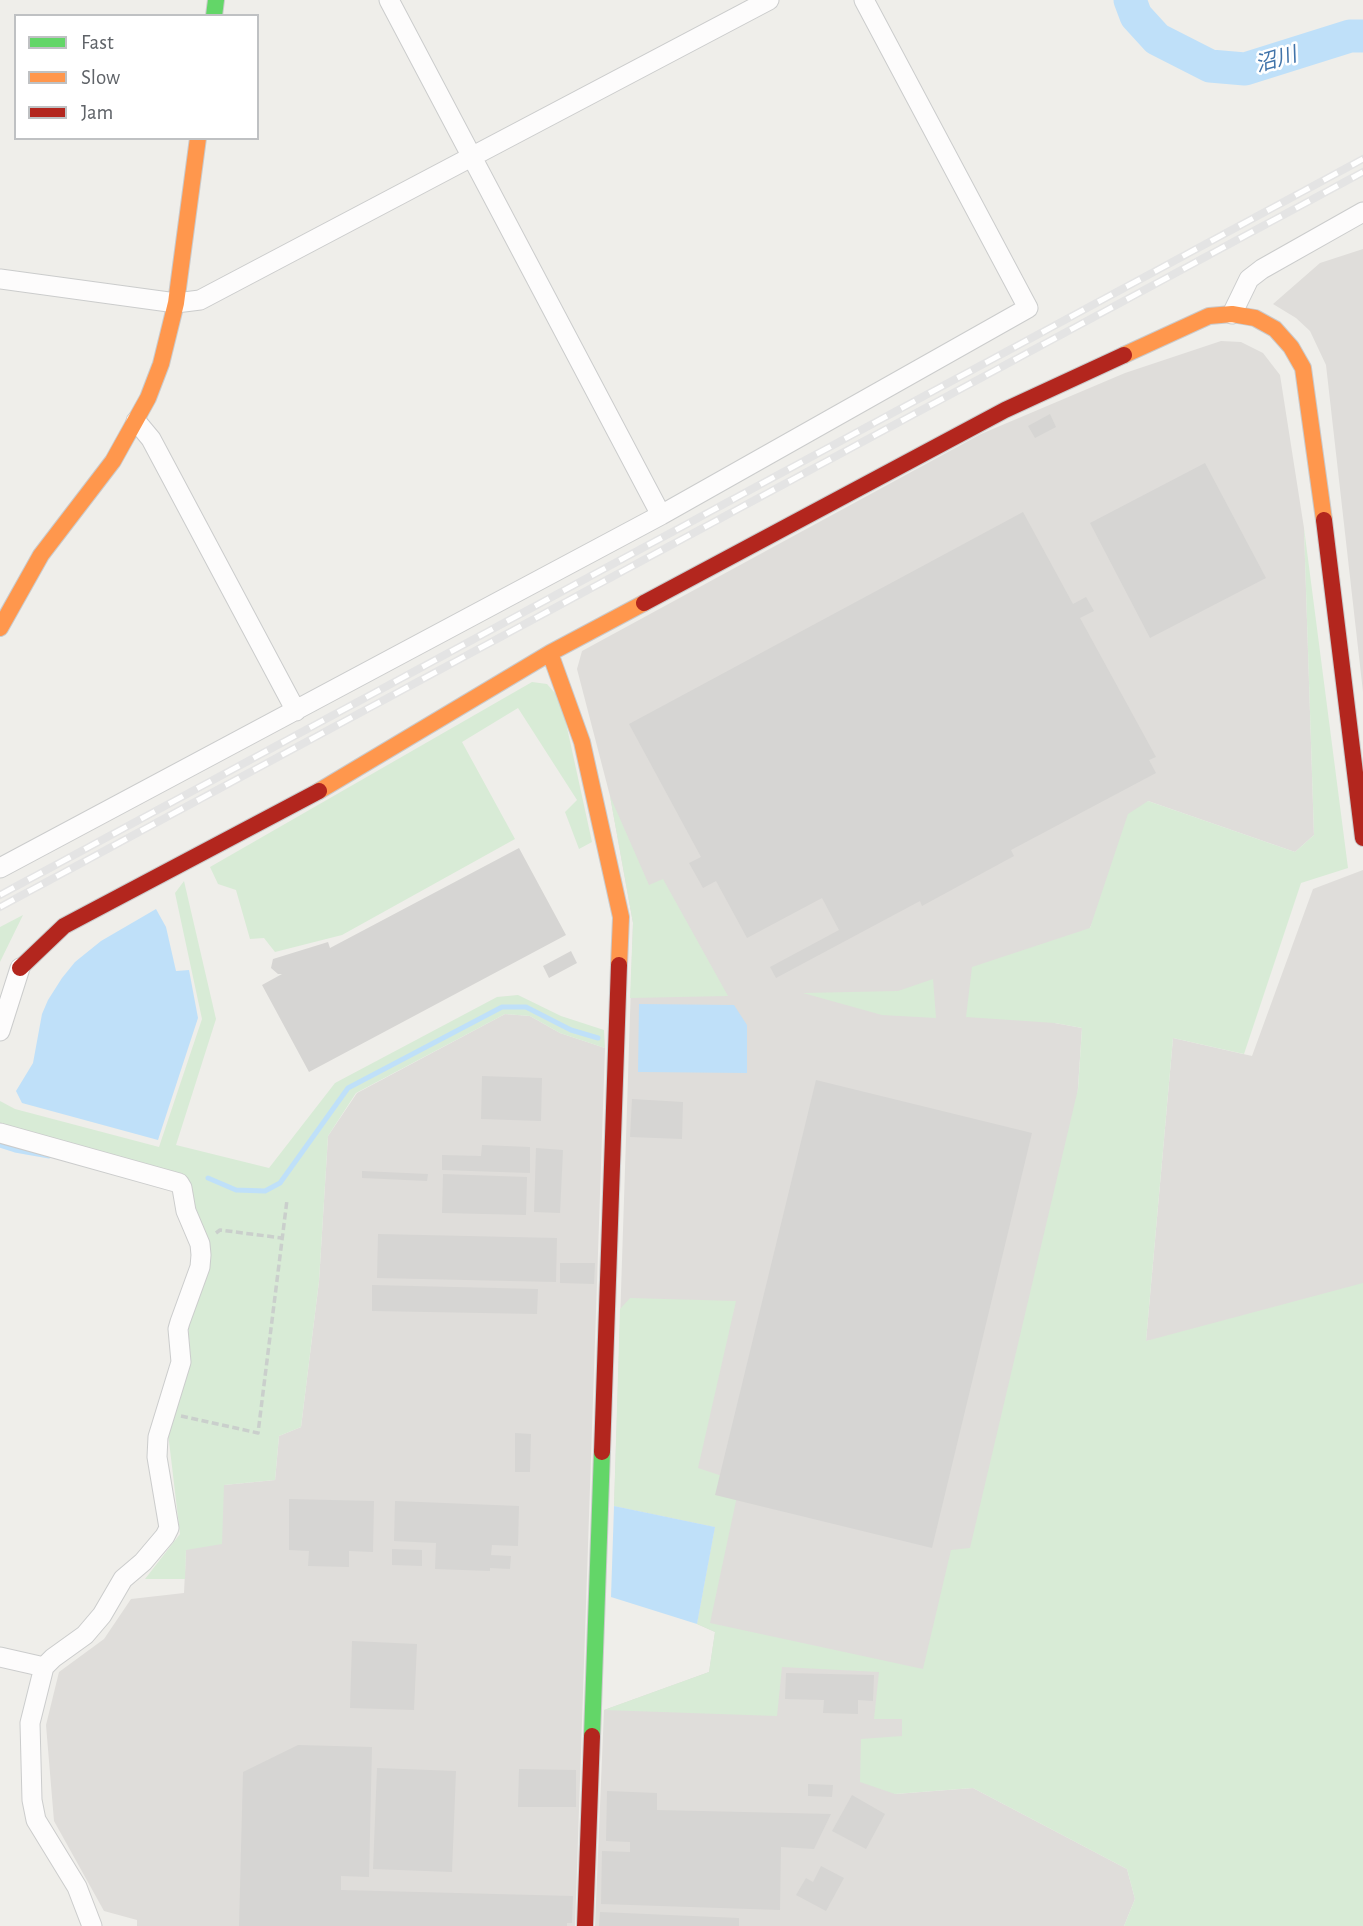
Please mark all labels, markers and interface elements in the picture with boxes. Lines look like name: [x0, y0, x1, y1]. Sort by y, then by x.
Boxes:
legend: [14, 14, 259, 140]
text: Fast: [81, 32, 114, 53]
water label: 沼川: [1252, 42, 1300, 78]
text: Slow: [81, 67, 120, 88]
text: Jam: [81, 102, 113, 123]

